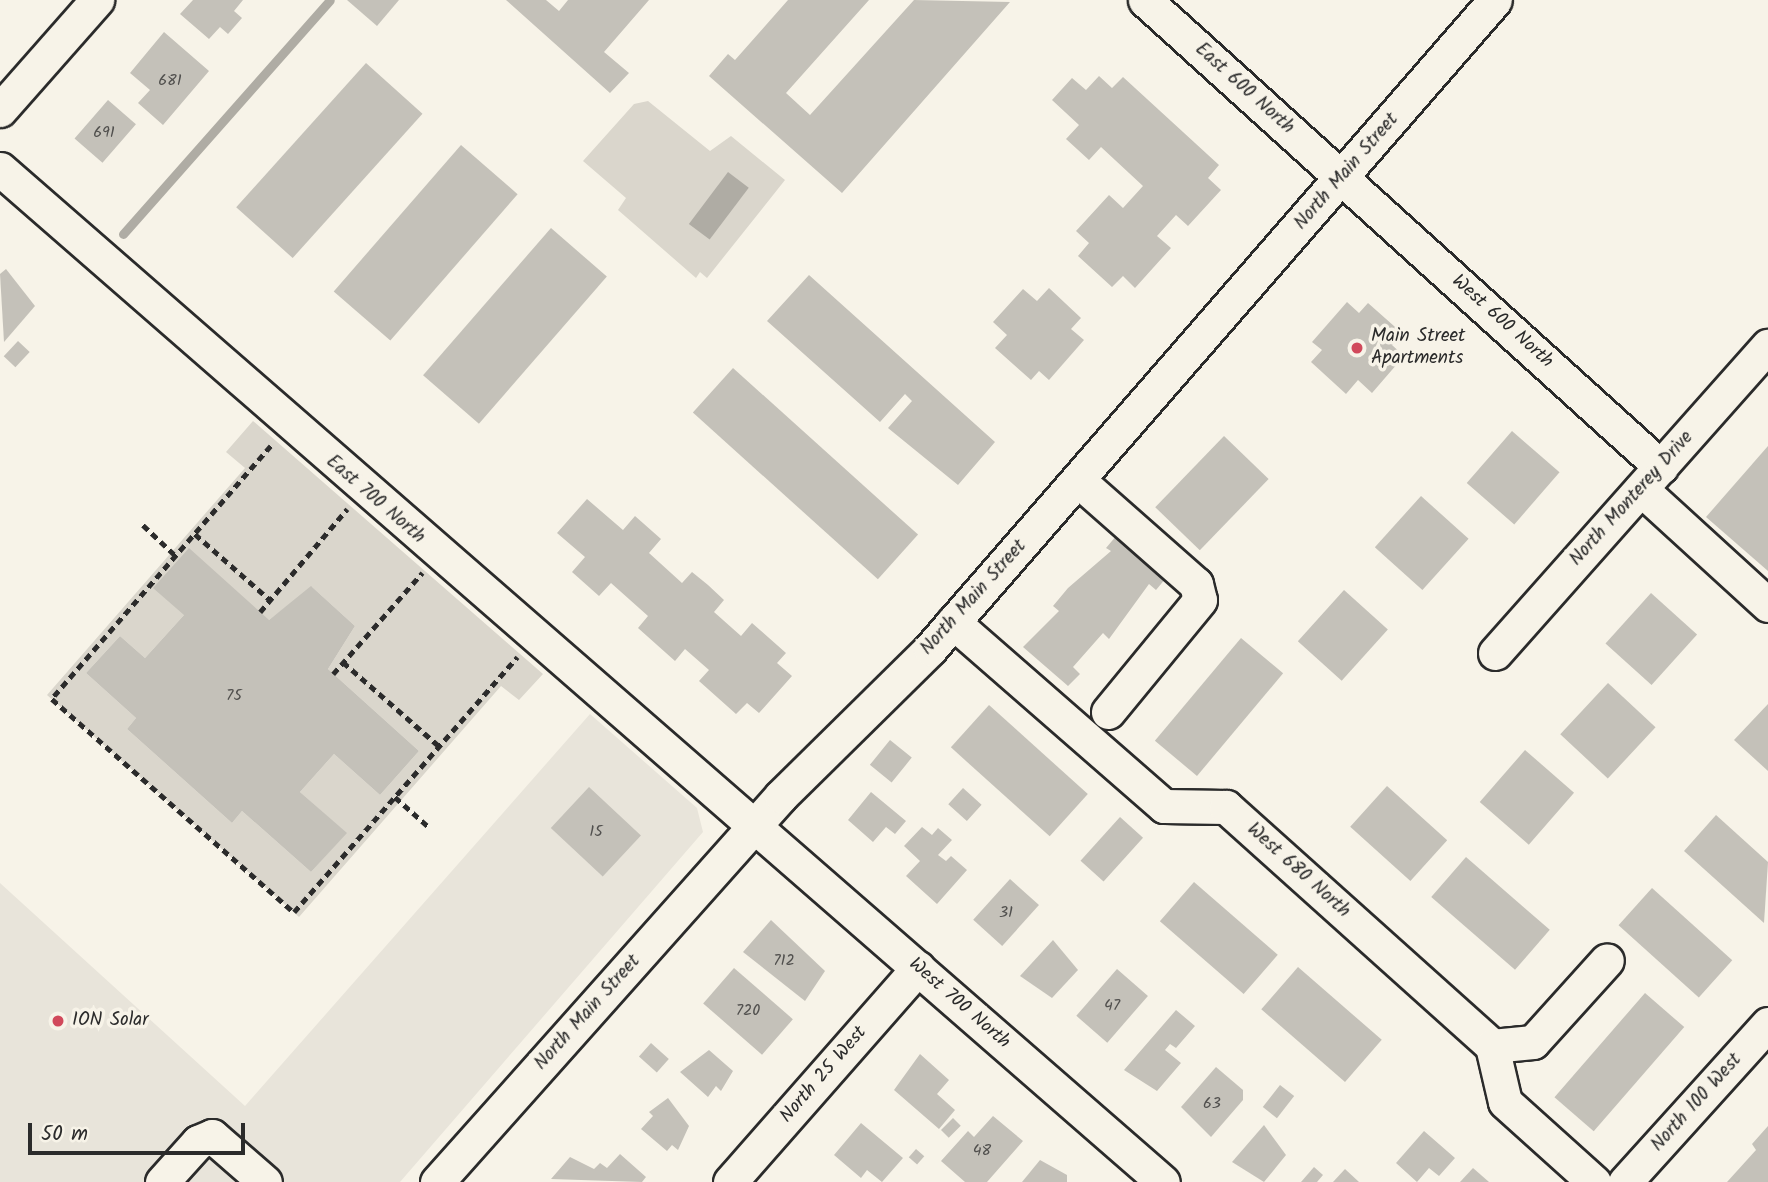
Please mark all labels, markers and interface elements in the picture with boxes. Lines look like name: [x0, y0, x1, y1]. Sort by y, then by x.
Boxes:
street label: East 600 North: [1190, 39, 1298, 139]
house number: 681: [158, 71, 182, 91]
street label: North Main Street: [1290, 109, 1404, 235]
house number: 691: [93, 123, 115, 143]
street label: West 600 North: [1446, 270, 1558, 374]
place label: Main Street Apartments: [1371, 326, 1465, 370]
marker: Main Street Apartments: [1349, 340, 1365, 356]
street label: North Monterey Drive: [1565, 427, 1699, 571]
street label: East 700 North: [321, 451, 429, 549]
street label: North Main Street: [916, 536, 1032, 660]
house number: 75: [226, 686, 242, 706]
street label: West 680 North: [1242, 819, 1354, 923]
house number: 15: [589, 822, 603, 842]
house number: 31: [999, 903, 1013, 923]
street label: North Main Street: [530, 951, 646, 1075]
house number: 712: [773, 951, 795, 971]
street label: West 700 North: [904, 954, 1014, 1054]
house number: 47: [1104, 996, 1120, 1016]
house number: 720: [736, 1001, 760, 1021]
place label: ION Solar: [72, 1010, 149, 1032]
marker: ION Solar: [50, 1013, 66, 1029]
street label: North 25 West: [776, 1022, 872, 1128]
street label: North 100 West: [1647, 1049, 1747, 1157]
house number: 63: [1203, 1094, 1221, 1114]
scale bar: [32, 1108, 248, 1152]
text: 50 m: [41, 1118, 88, 1151]
house number: 48: [973, 1141, 991, 1161]

